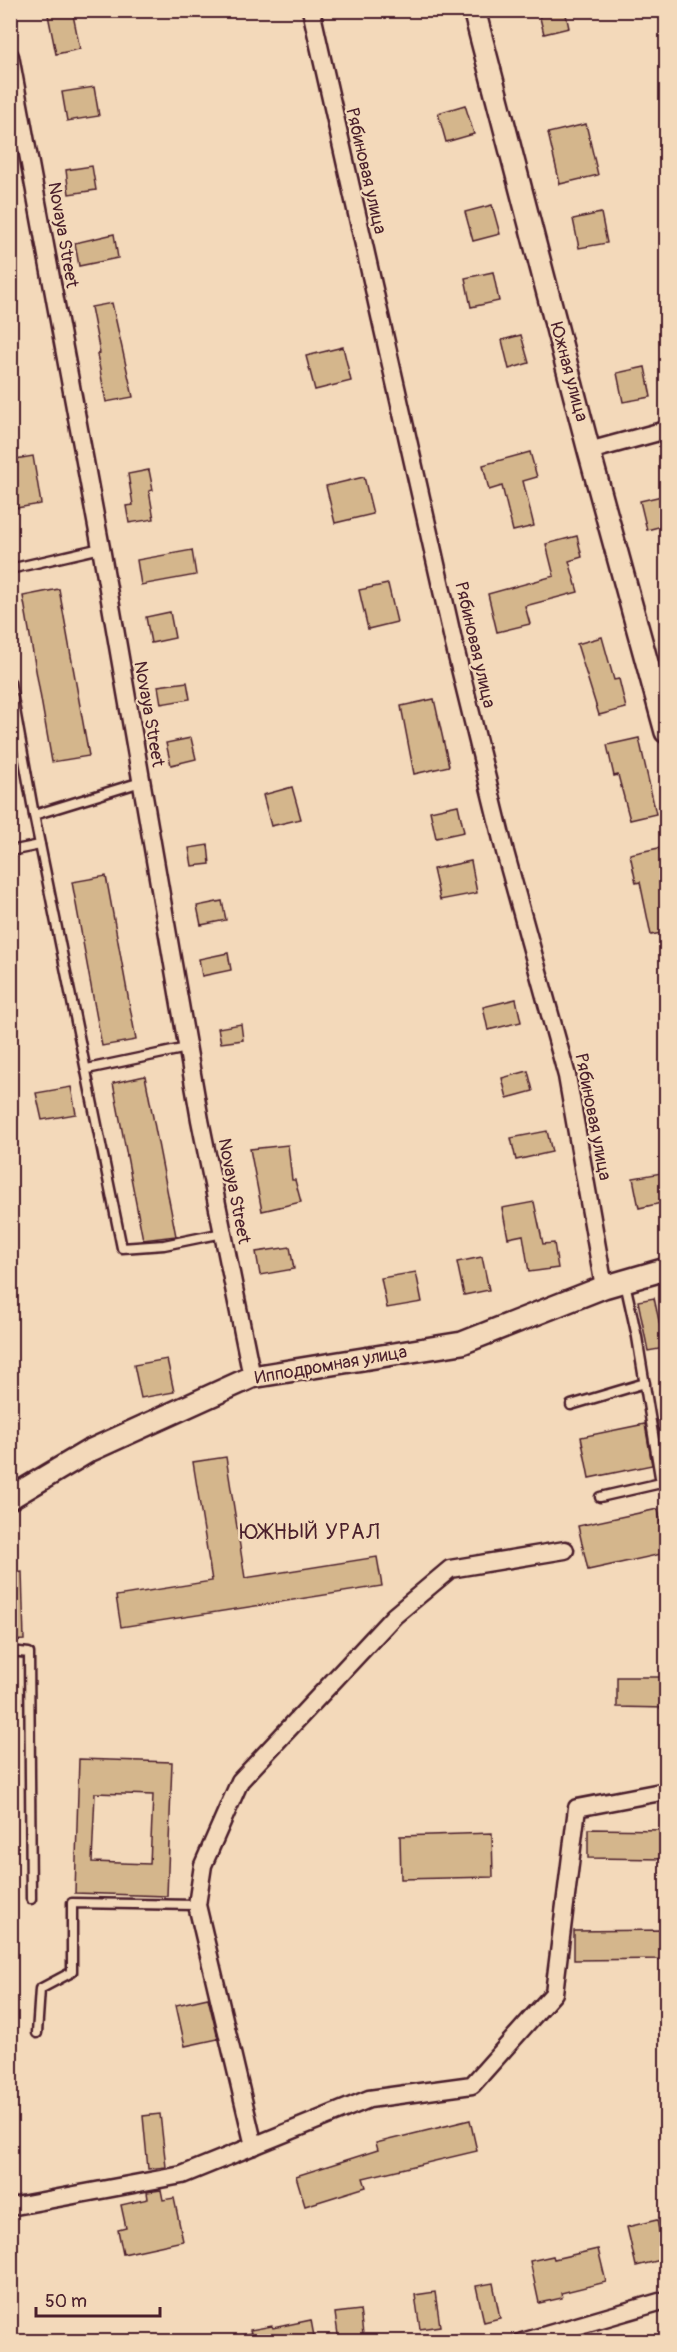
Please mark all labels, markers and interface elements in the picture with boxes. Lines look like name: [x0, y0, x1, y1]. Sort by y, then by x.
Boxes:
street label: Рябиновая улица: [340, 106, 392, 236]
street label: Novaya Street: [42, 180, 84, 290]
street label: Южная улица: [545, 320, 593, 424]
street label: Рябиновая улица: [449, 580, 501, 710]
street label: Novaya Street: [128, 659, 170, 769]
street label: Рябиновая улица: [569, 1052, 617, 1182]
street label: Novaya Street: [212, 1136, 256, 1246]
street label: Ипподромная улица: [253, 1340, 409, 1390]
district label: ЮЖНЫЙ УРАЛ: [240, 1519, 380, 1546]
scale bar: [36, 2280, 160, 2318]
text: 50 m: [45, 2290, 87, 2313]

